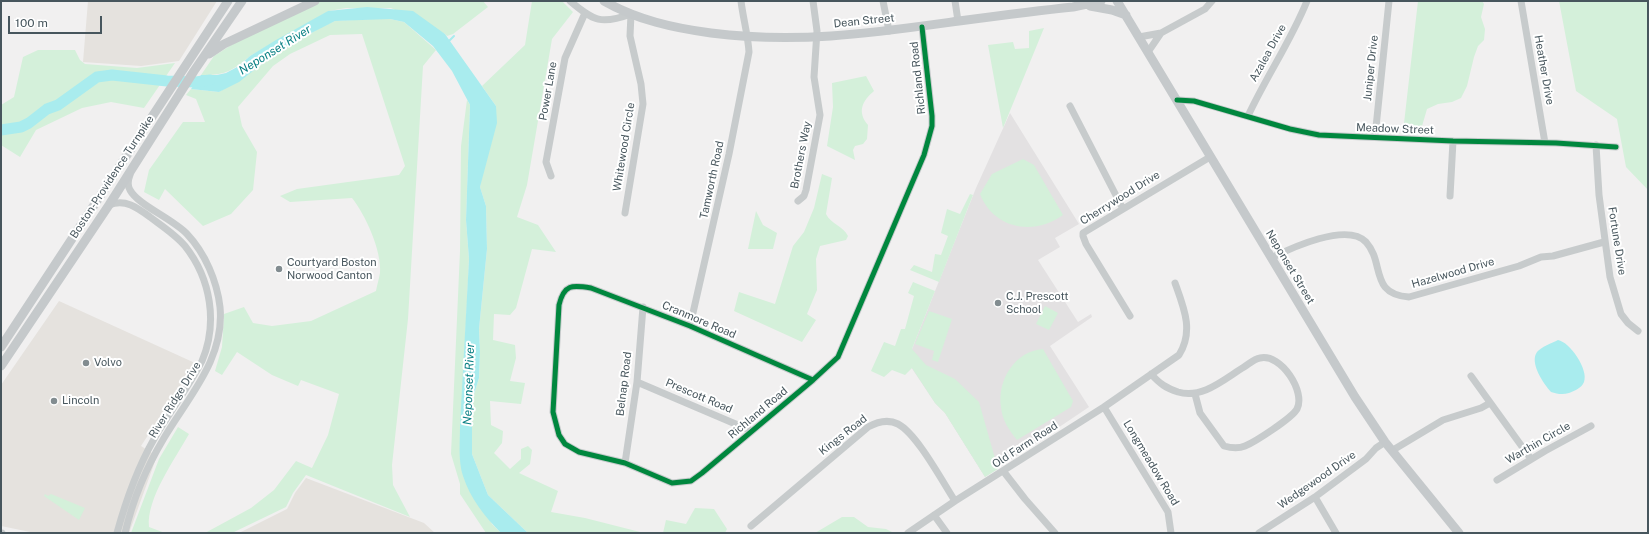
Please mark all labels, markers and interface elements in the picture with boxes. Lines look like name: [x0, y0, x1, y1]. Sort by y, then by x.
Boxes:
scale bar: [10, 8, 104, 34]
street label: Dean Street: [833, 11, 895, 31]
text: 100 m: [15, 16, 48, 30]
water label: Neponset River: [236, 22, 314, 78]
street label: Azalea Drive: [1247, 22, 1289, 84]
street label: Heather Drive: [1531, 34, 1557, 106]
street label: Juniper Drive: [1361, 35, 1381, 101]
street label: Richland Road: [908, 41, 928, 115]
street label: Power Lane: [536, 61, 560, 121]
street label: Whitewood Circle: [610, 102, 638, 192]
street label: Boston-Providence Turnpike: [67, 113, 157, 241]
street label: Brothers Way: [788, 120, 814, 190]
street label: Meadow Street: [1356, 121, 1434, 137]
street label: Tamworth Road: [697, 140, 727, 220]
street label: Cherrywood Drive: [1078, 168, 1162, 228]
street label: Fortune Drive: [1605, 206, 1629, 276]
street label: Neponset Street: [1263, 228, 1317, 306]
street label: Hazelwood Drive: [1410, 255, 1496, 291]
place label: Courtyard Boston Norwood Canton: [287, 256, 377, 282]
marker: Courtyard Boston Norwood Canton: [274, 264, 284, 274]
place label: C.J. Prescott School: [1006, 290, 1068, 316]
street label: Cranmore Road: [660, 298, 738, 342]
marker: C.J. Prescott School: [993, 298, 1003, 308]
water label: Neponset River: [460, 343, 478, 425]
street label: Belnap Road: [614, 351, 634, 417]
place label: Volvo: [94, 356, 122, 370]
marker: Volvo: [81, 358, 91, 368]
street label: River Ridge Drive: [146, 360, 204, 440]
street label: Prescott Road: [663, 376, 735, 416]
street label: Richland Road: [726, 384, 790, 442]
place label: Lincoln: [62, 394, 99, 408]
marker: Lincoln: [49, 396, 59, 406]
street label: Kings Road: [816, 412, 870, 458]
street label: Longmeadow Road: [1120, 418, 1182, 508]
street label: Old Farm Road: [990, 419, 1060, 471]
street label: Warthin Circle: [1503, 419, 1573, 467]
street label: Wedgewood Drive: [1276, 448, 1358, 512]

